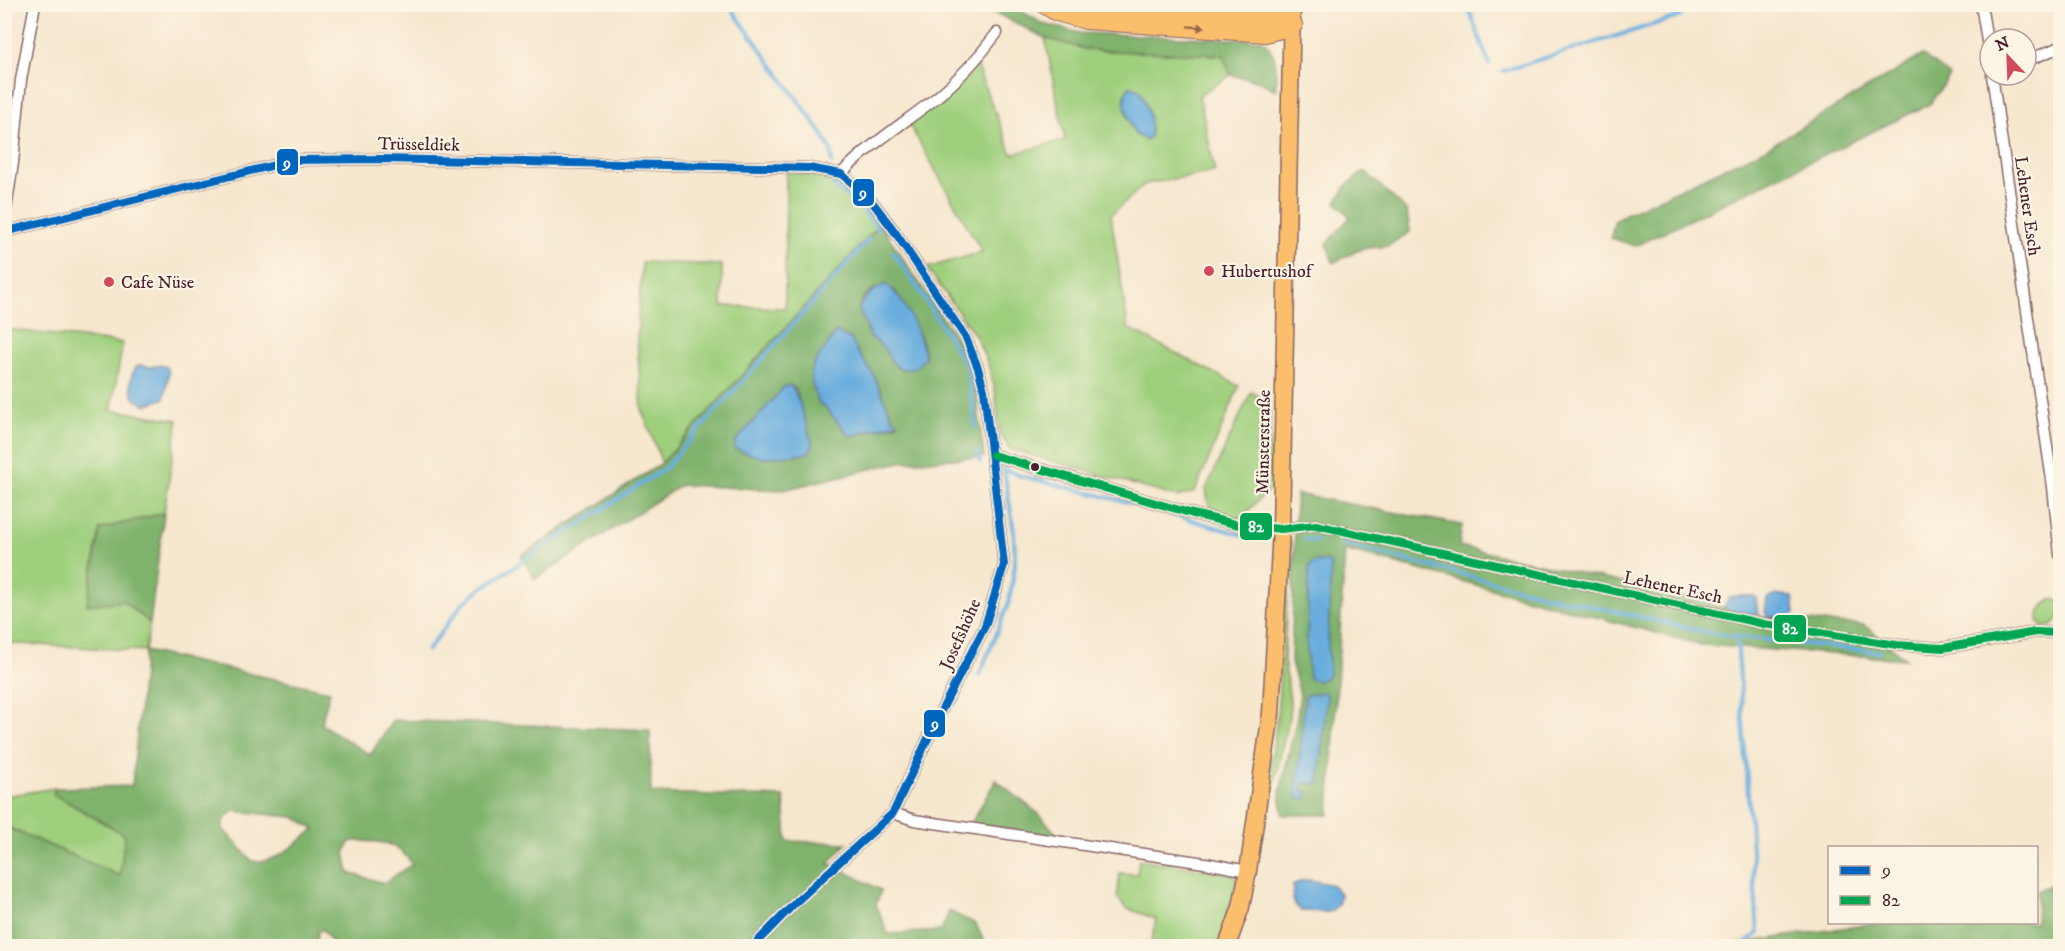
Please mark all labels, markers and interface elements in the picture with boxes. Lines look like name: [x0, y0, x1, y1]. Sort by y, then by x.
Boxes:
one-way arrow: [1187, 22, 1206, 32]
north arrow: [1978, 27, 2038, 87]
text: N: [1993, 32, 2012, 56]
street label: Trüsseldiek: [378, 133, 460, 157]
line badge: 9: [276, 148, 299, 176]
text: 9: [282, 153, 291, 173]
street label: Lehener Esch: [2009, 155, 2045, 258]
line badge: 9: [852, 178, 875, 207]
text: 9: [858, 183, 867, 203]
place label: Hubertushof: [1221, 261, 1315, 283]
marker: Hubertushof: [1202, 264, 1216, 278]
place label: Cafe Nüse: [121, 272, 194, 294]
marker: Cafe Nüse: [102, 275, 116, 289]
street label: Münsterstraße: [1252, 389, 1276, 495]
unlabelled marker: [1029, 461, 1041, 473]
line badge: 82: [1239, 512, 1273, 541]
text: 82: [1248, 517, 1265, 537]
street label: Lehener Esch: [1621, 567, 1725, 609]
street label: Josefshöhe: [935, 595, 986, 675]
line badge: 82: [1773, 614, 1807, 643]
text: 82: [1782, 619, 1799, 639]
line badge: 9: [923, 709, 946, 738]
text: 9: [930, 714, 939, 734]
legend: [1828, 846, 2038, 924]
text: 9: [1881, 860, 1891, 882]
text: 82: [1882, 890, 1900, 912]

